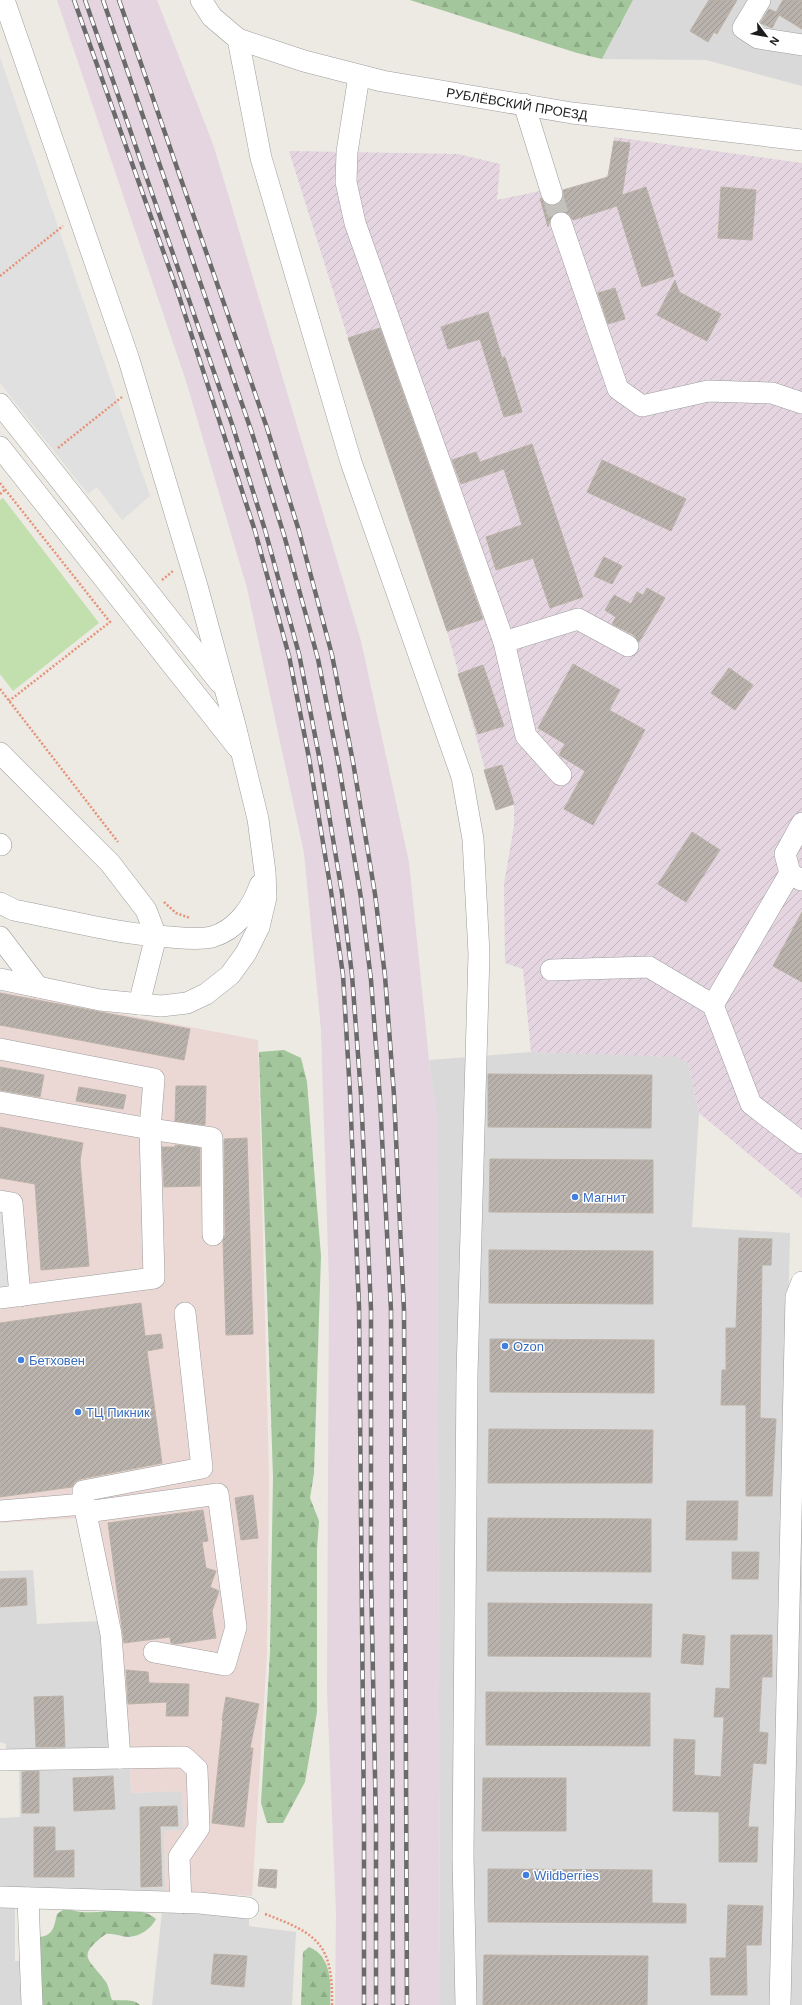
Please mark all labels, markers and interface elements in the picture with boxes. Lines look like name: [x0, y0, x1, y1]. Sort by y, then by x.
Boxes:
north arrow: [746, 16, 786, 56]
text: N: [767, 35, 782, 48]
street label: РУБЛЁВСКИЙ ПРОЕЗД: [445, 84, 589, 122]
place label: Магнит: [583, 1190, 626, 1205]
marker: Магнит: [570, 1192, 580, 1202]
place label: Ozon: [513, 1339, 544, 1354]
marker: Ozon: [500, 1341, 510, 1351]
place label: Бетховен: [29, 1353, 85, 1368]
marker: Бетховен: [16, 1355, 26, 1365]
place label: ТЦ Пикник: [86, 1405, 150, 1420]
marker: ТЦ Пикник: [73, 1407, 83, 1417]
place label: Wildberries: [534, 1868, 600, 1883]
marker: Wildberries: [521, 1870, 531, 1880]

